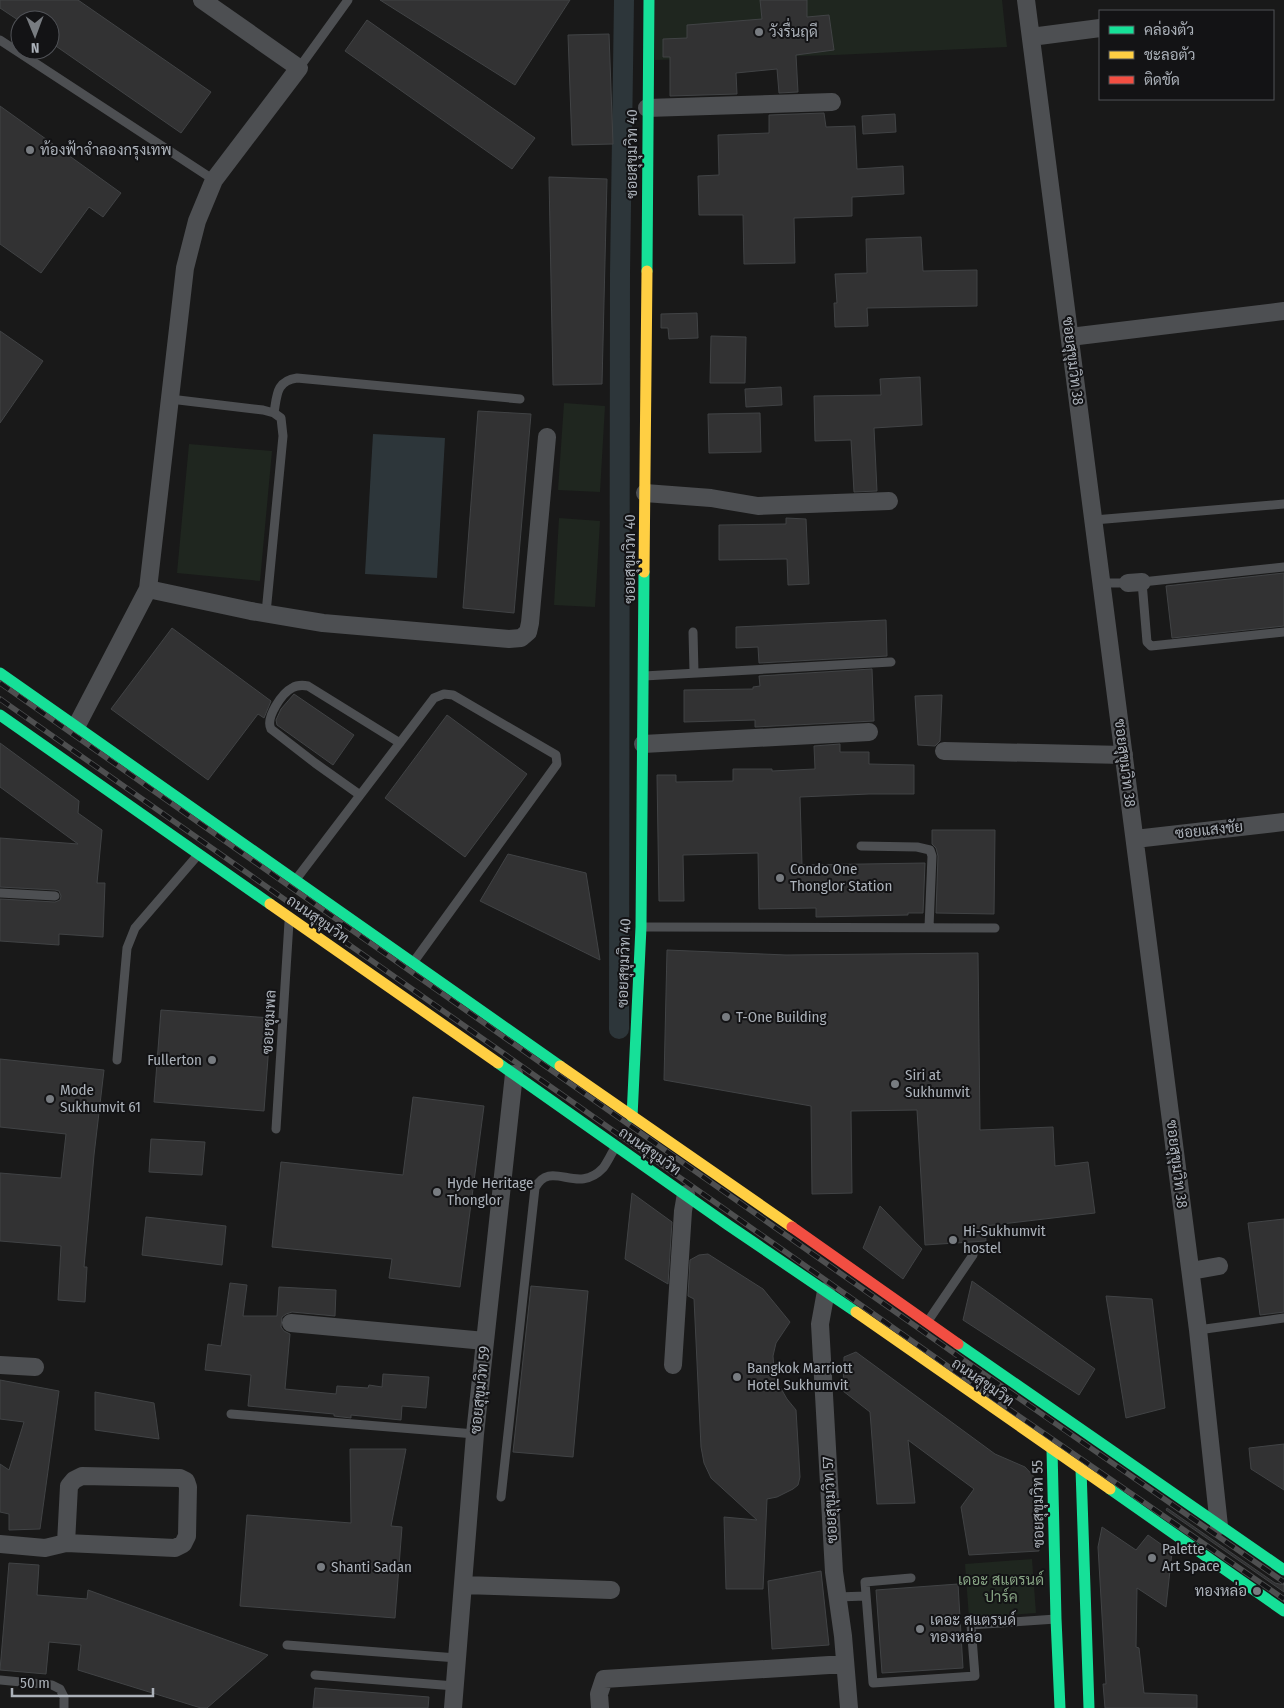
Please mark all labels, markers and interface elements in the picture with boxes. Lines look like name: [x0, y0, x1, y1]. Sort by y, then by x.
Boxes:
north arrow: [10, 10, 60, 60]
legend: [1099, 10, 1274, 100]
place label: วังรื่นฤดี: [769, 17, 818, 41]
text: คล่องตัว: [1144, 20, 1194, 39]
marker: วังรื่นฤดี: [753, 26, 765, 38]
text: N: [31, 39, 40, 56]
text: ชะลอตัว: [1144, 46, 1195, 64]
text: ติดขัด: [1144, 71, 1180, 89]
street label: ซอยสุขุมวิท 40: [623, 109, 643, 199]
place label: ท้องฟ้าจำลองกรุงเทพ: [40, 140, 172, 161]
marker: ท้องฟ้าจำลองกรุงเทพ: [24, 144, 36, 156]
street label: ซอยสุขุมวิท 38: [1057, 316, 1087, 406]
street label: ซอยสุขุมวิท 40: [621, 514, 641, 604]
street label: ซอยสุขุมวิท 38: [1109, 718, 1139, 808]
street label: ซอยแสงชัย: [1174, 817, 1244, 843]
place label: Condo One Thonglor Station: [790, 860, 892, 895]
marker: Condo One Thonglor Station: [774, 872, 786, 884]
street label: ถนนสุขุมวิท: [282, 891, 353, 949]
street label: ซอยสุขุมวิท 40: [613, 918, 637, 1008]
street label: ซอยชุมพล: [258, 989, 282, 1055]
place label: T-One Building: [736, 1008, 826, 1026]
marker: T-One Building: [720, 1011, 732, 1023]
place label: Fullerton: [147, 1051, 202, 1069]
marker: Fullerton: [206, 1054, 218, 1066]
place label: Siri at Sukhumvit: [905, 1066, 970, 1101]
marker: Siri at Sukhumvit: [889, 1078, 901, 1090]
place label: Mode Sukhumvit 61: [60, 1081, 141, 1116]
marker: Mode Sukhumvit 61: [44, 1093, 56, 1105]
street label: ซอยสุขุมวิท 38: [1161, 1119, 1191, 1209]
street label: ถนนสุขุมวิท: [614, 1123, 685, 1181]
place label: Hyde Heritage Thonglor: [447, 1174, 533, 1209]
marker: Hyde Heritage Thonglor: [431, 1186, 443, 1198]
place label: Hi-Sukhumvit hostel: [963, 1222, 1046, 1257]
marker: Hi-Sukhumvit hostel: [947, 1234, 959, 1246]
street label: ซอยสุขุมวิท 59: [466, 1345, 496, 1435]
street label: ถนนสุขุมวิท: [947, 1354, 1018, 1412]
place label: Bangkok Marriott Hotel Sukhumvit: [747, 1359, 853, 1394]
marker: Bangkok Marriott Hotel Sukhumvit: [731, 1371, 743, 1383]
street label: ซอยสุขุมวิท 57: [819, 1456, 843, 1544]
street label: ซอยสุขุมวิท 55: [1028, 1460, 1050, 1548]
place label: Palette Art Space: [1162, 1540, 1220, 1575]
marker: Palette Art Space: [1146, 1552, 1158, 1564]
place label: Shanti Sadan: [331, 1558, 412, 1576]
marker: Shanti Sadan: [315, 1561, 327, 1573]
park label: เดอะ สแตรนด์ ปาร์ค: [958, 1570, 1044, 1606]
place label: ทองหล่อ: [1194, 1581, 1247, 1600]
marker: ทองหล่อ: [1251, 1585, 1263, 1597]
place label: เดอะ สแตรนด์ ทองหล่อ: [930, 1610, 1016, 1646]
marker: เดอะ สแตรนด์ ทองหล่อ: [914, 1623, 926, 1635]
scale bar: [12, 1666, 154, 1698]
text: 50 m: [20, 1674, 50, 1692]

